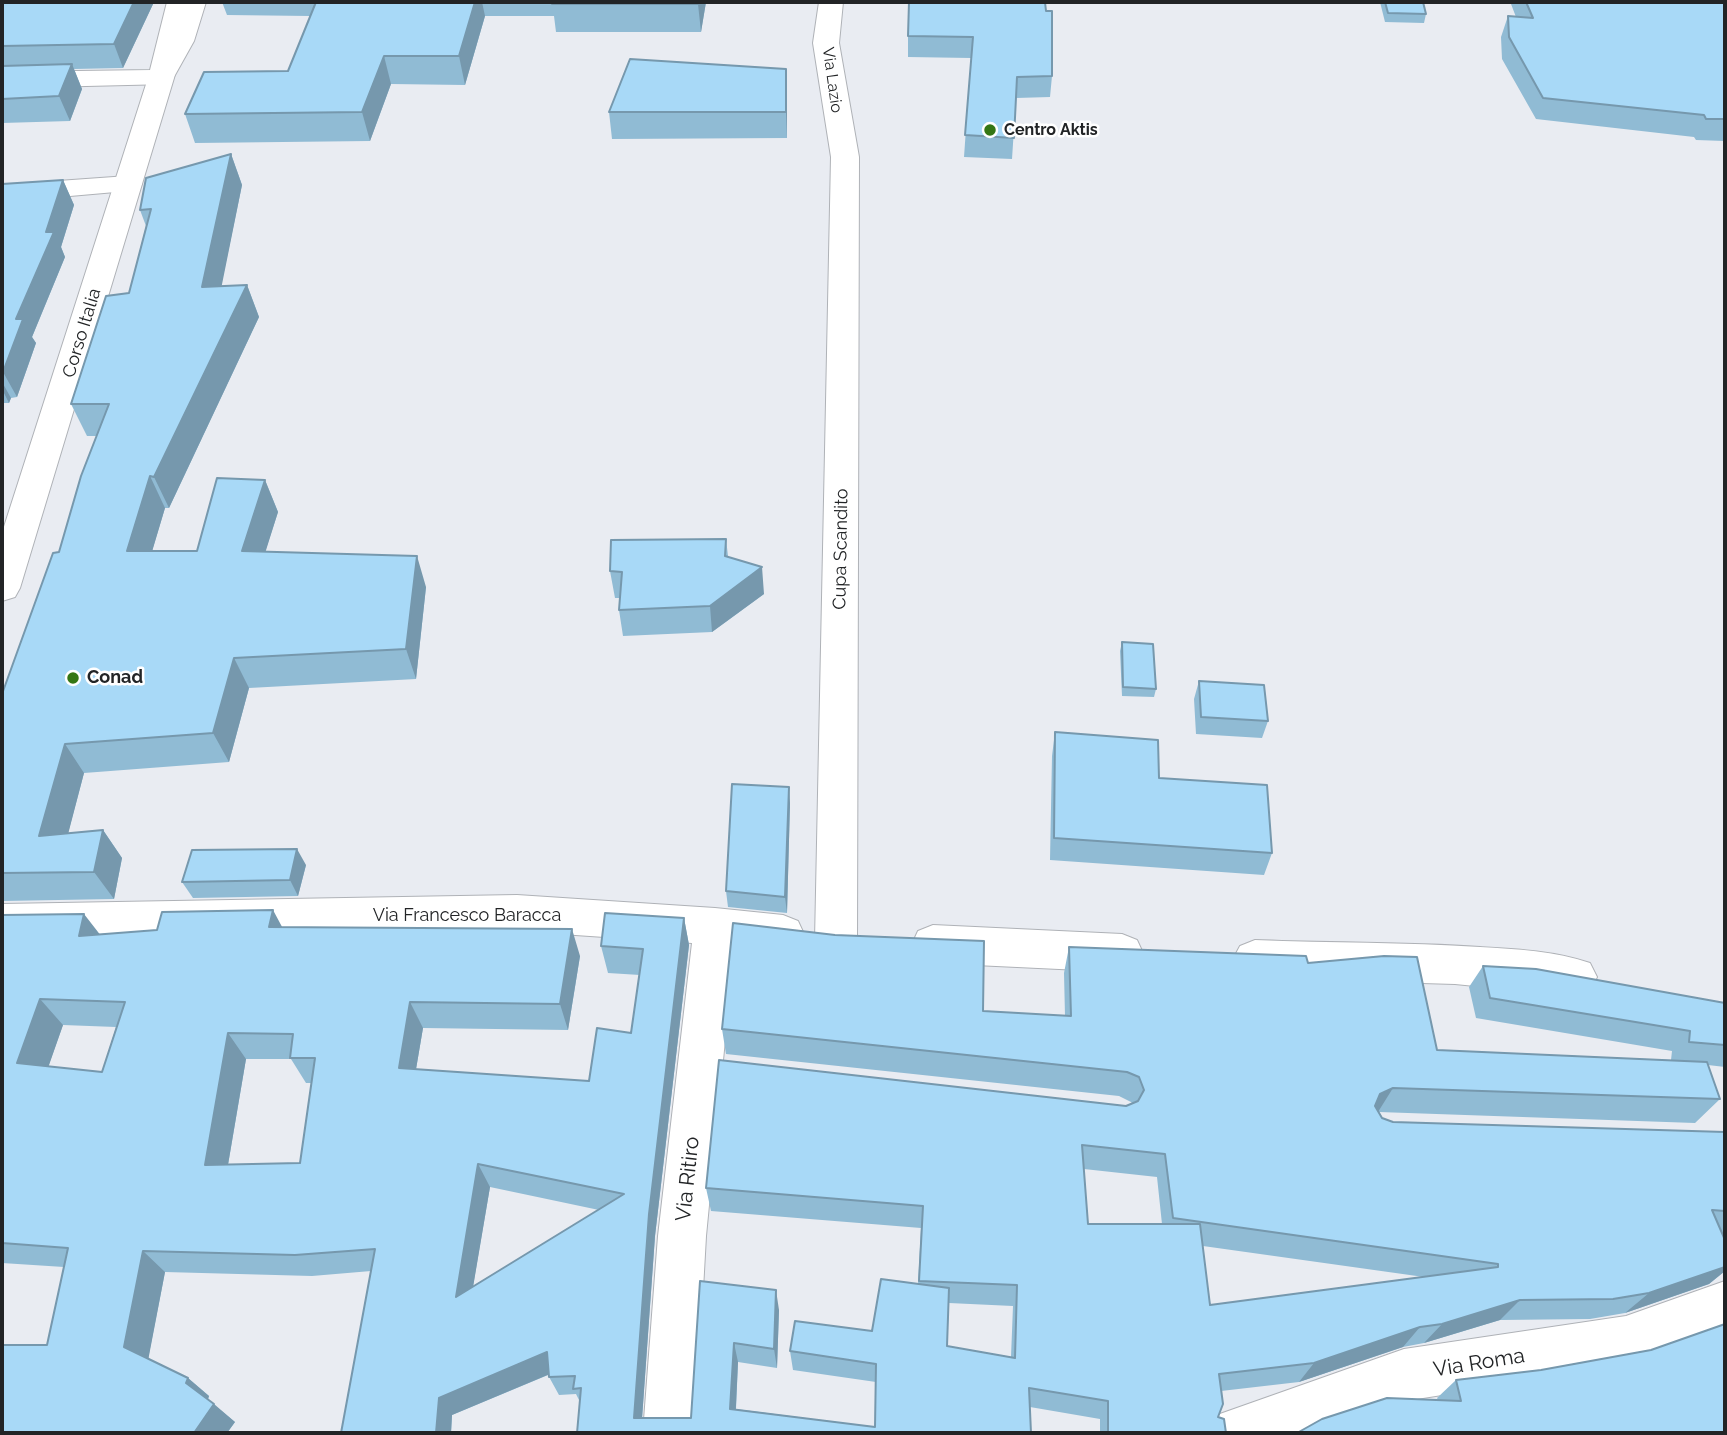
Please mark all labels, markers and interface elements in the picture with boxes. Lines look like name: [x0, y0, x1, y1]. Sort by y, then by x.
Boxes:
street label: Via Lazio: [818, 46, 846, 114]
place label: Centro Aktis: [1004, 120, 1098, 140]
marker: Centro Aktis: [982, 122, 998, 138]
street label: Corso Italia: [58, 286, 106, 380]
street label: Cupa Scandito: [829, 488, 853, 610]
place label: Conad: [87, 667, 143, 689]
marker: Conad: [65, 670, 81, 686]
street label: Via Francesco Baracca: [373, 905, 561, 927]
street label: Via Ritiro: [671, 1135, 705, 1223]
street label: Via Roma: [1431, 1343, 1527, 1383]

